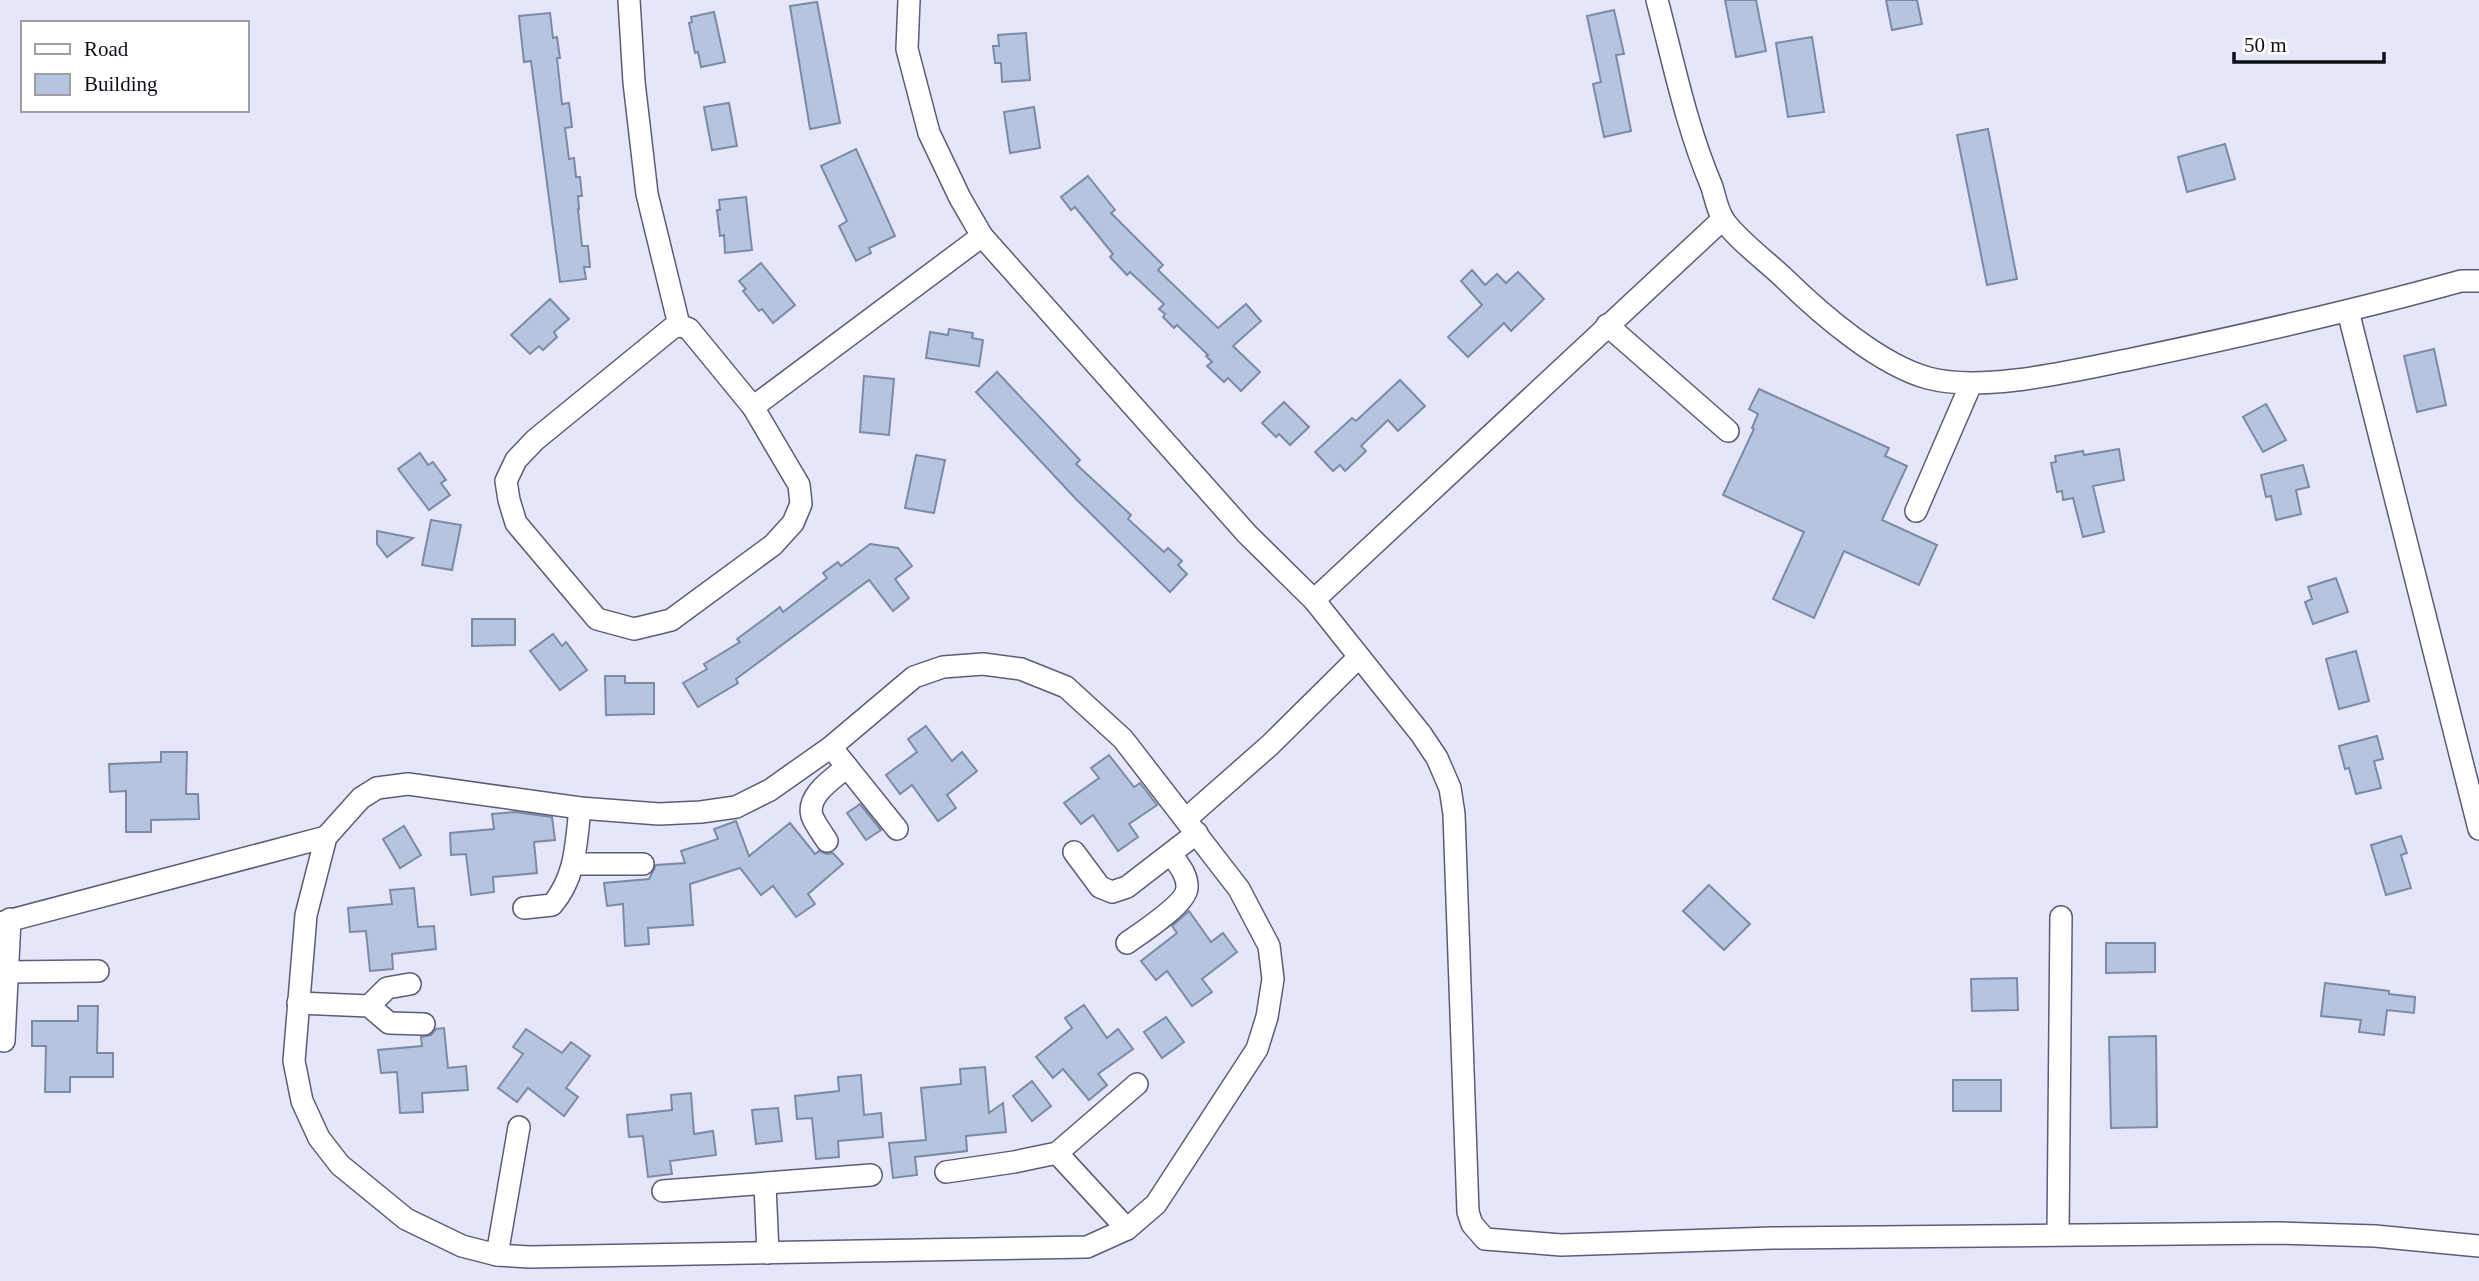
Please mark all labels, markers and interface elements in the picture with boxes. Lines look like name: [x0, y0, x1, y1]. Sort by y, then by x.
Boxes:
legend: [21, 21, 248, 112]
scale bar: [2234, 21, 2384, 65]
text: 50 m: [2244, 33, 2287, 57]
text: Road: [84, 37, 129, 61]
text: Building: [84, 72, 158, 96]

